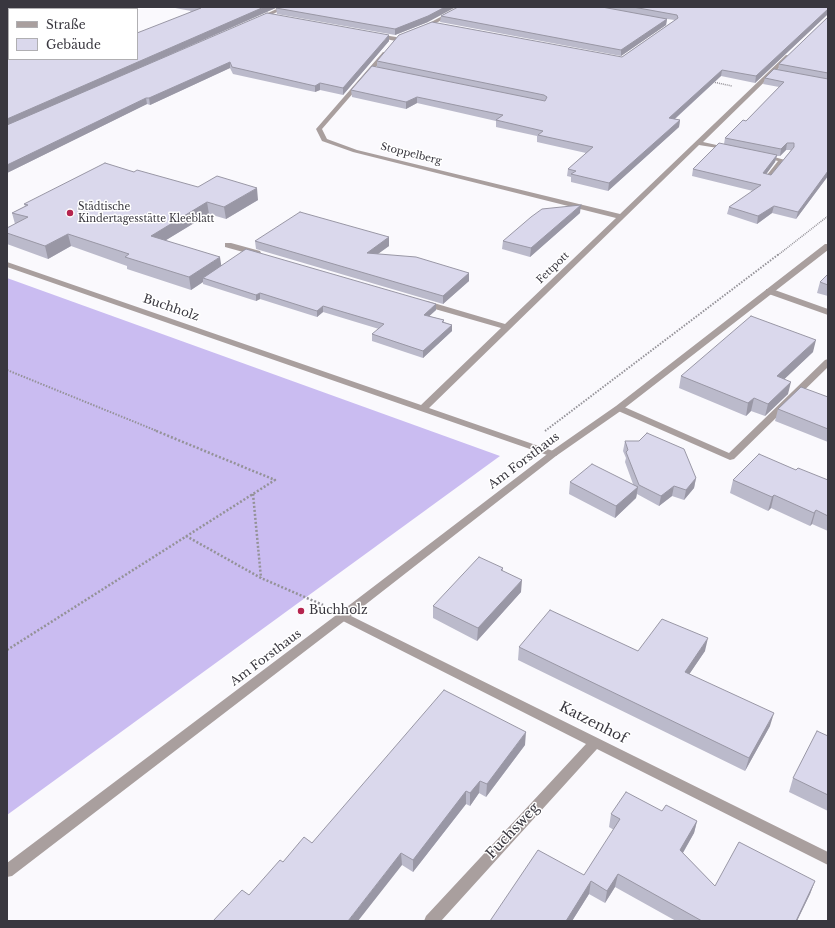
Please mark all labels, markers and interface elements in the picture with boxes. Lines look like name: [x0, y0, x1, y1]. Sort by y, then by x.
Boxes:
legend: [8, 8, 138, 60]
text: Straße: [46, 17, 86, 32]
text: Gebäude: [46, 37, 101, 52]
street label: Stoppelberg: [379, 141, 443, 167]
place label: Städtische Kindertagesstätte Kleeblatt: [78, 201, 214, 224]
marker: Städtische Kindertagesstätte Kleeblatt: [65, 208, 75, 218]
street label: Fettpott: [534, 250, 572, 286]
street label: Buchholz: [141, 292, 201, 324]
street label: Am Forsthaus: [486, 430, 562, 492]
place label: Buchholz: [309, 604, 368, 618]
marker: Buchholz: [296, 606, 306, 616]
street label: Am Forsthaus: [228, 627, 304, 689]
street label: Katzenhof: [556, 699, 630, 747]
street label: Fuchsweg: [483, 800, 543, 862]

